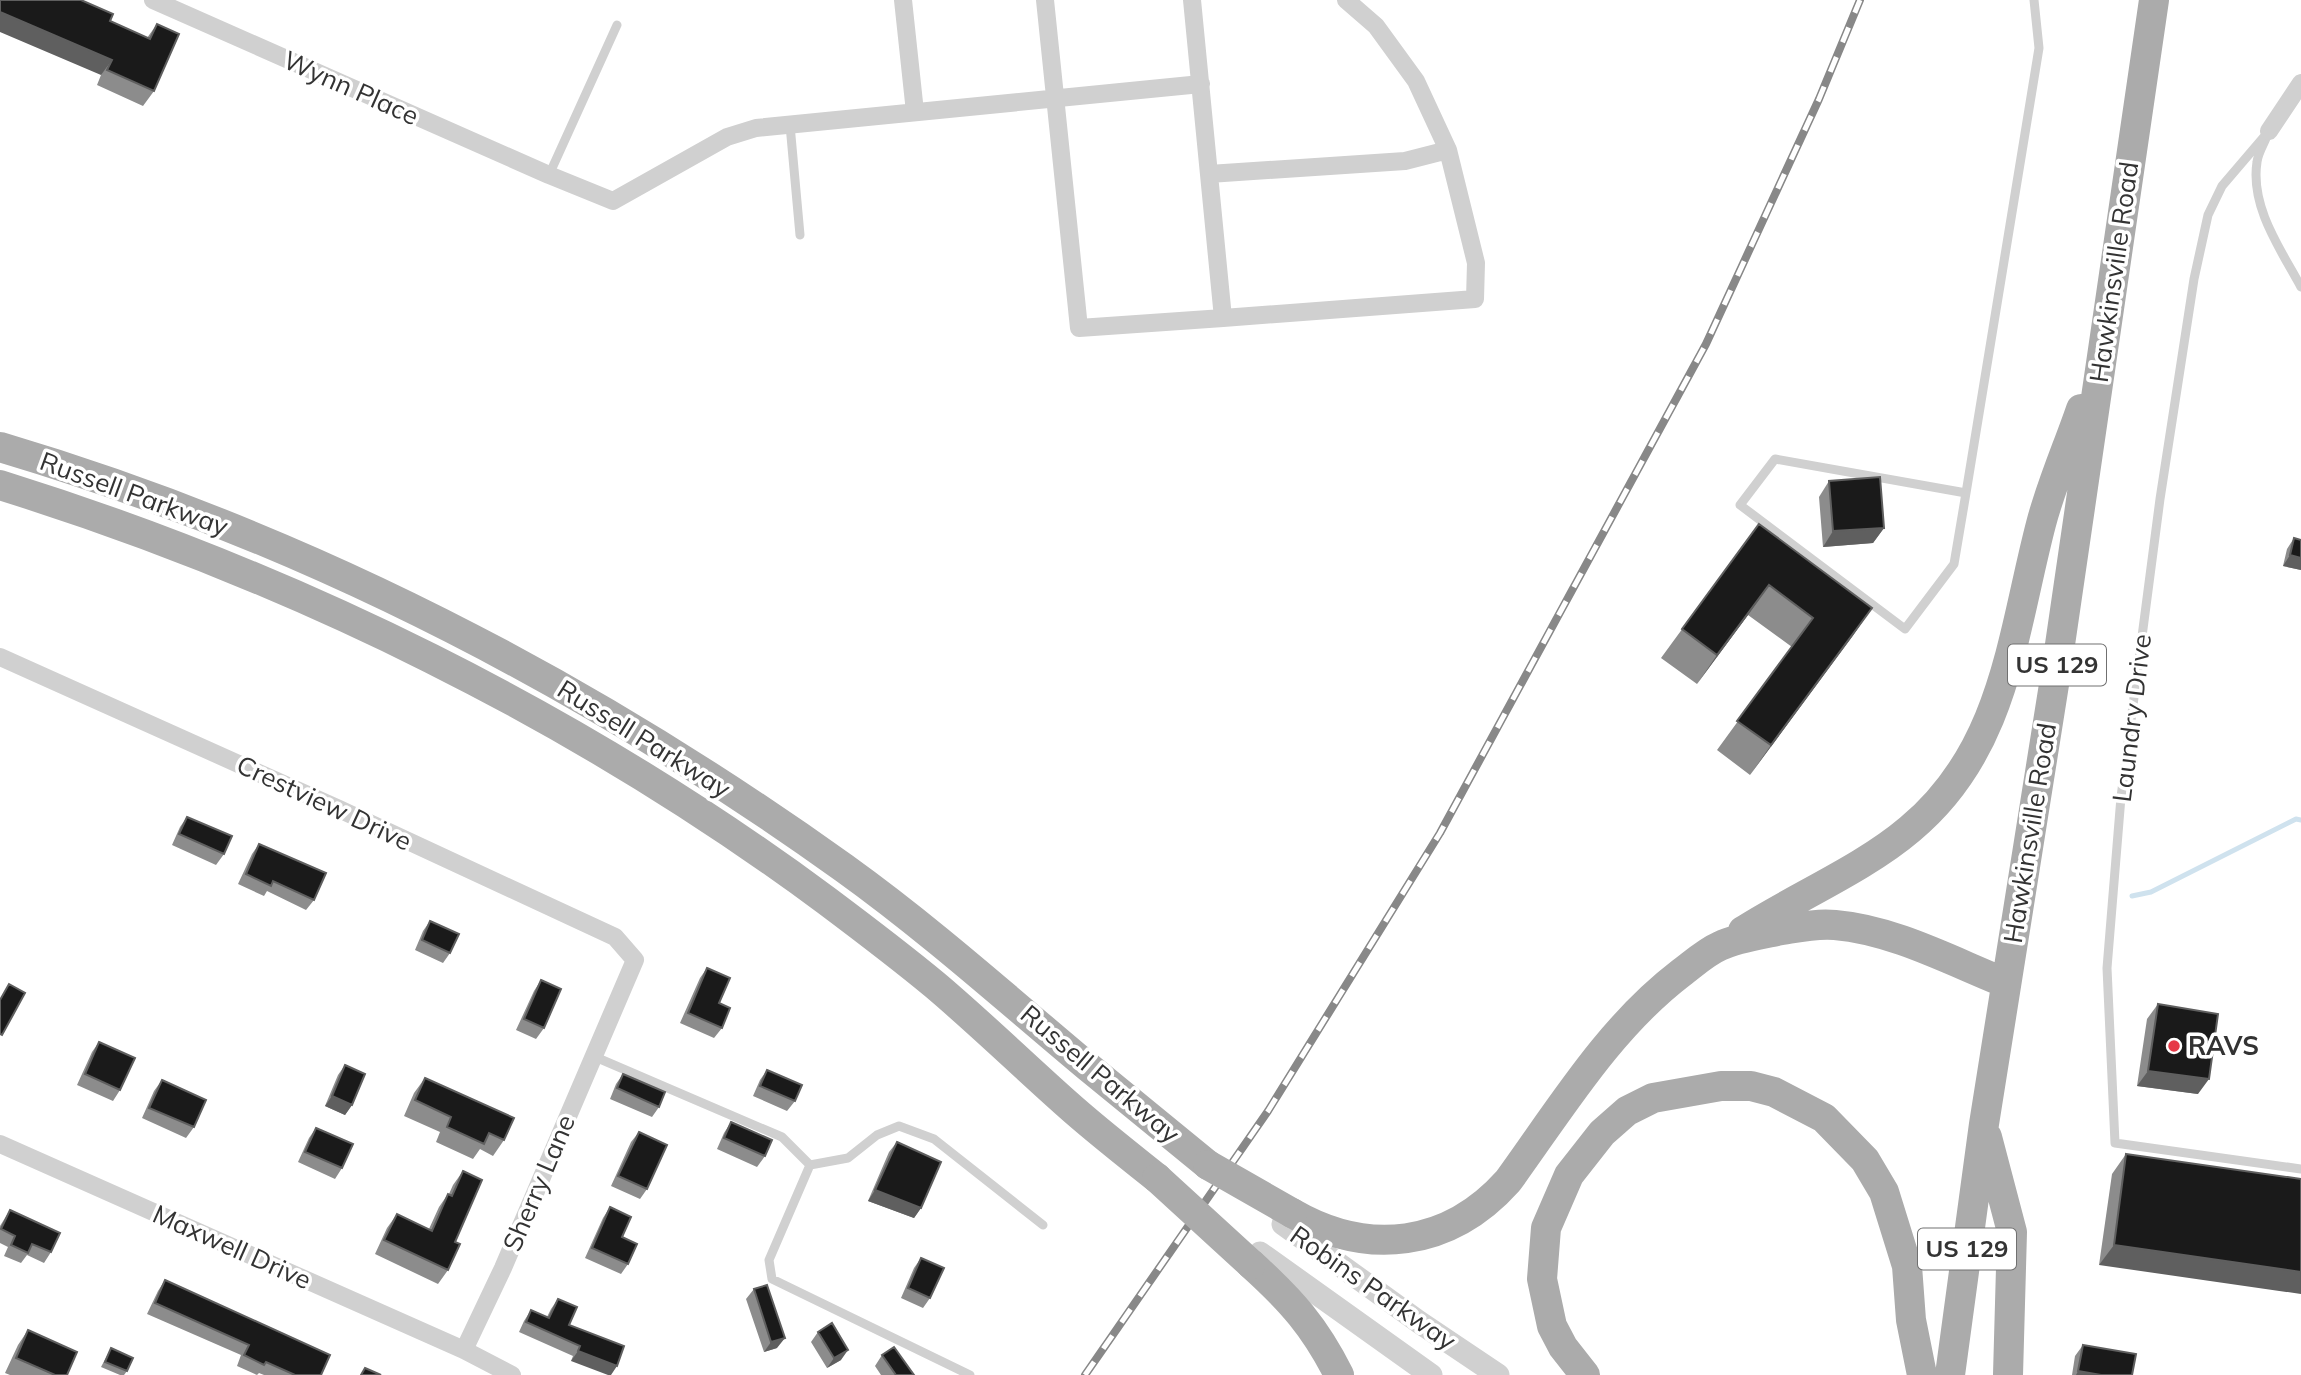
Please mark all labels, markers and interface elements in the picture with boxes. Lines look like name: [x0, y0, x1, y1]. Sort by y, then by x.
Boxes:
street label: Wynn Place: [278, 43, 424, 132]
street label: Hawkinsville Road: [2082, 159, 2145, 384]
street label: Russell Parkway: [35, 444, 233, 543]
street label: Laundry Drive: [2105, 632, 2158, 804]
road number: US 129: [2008, 644, 2106, 686]
street label: Russell Parkway: [552, 672, 737, 805]
street label: Hawkinsville Road: [1996, 720, 2063, 945]
street label: Crestview Drive: [231, 748, 417, 858]
street label: Russell Parkway: [1014, 997, 1187, 1150]
place label: RAVS: [2188, 1029, 2259, 1062]
marker: RAVS: [2166, 1038, 2182, 1054]
street label: Sherry Lane: [495, 1110, 582, 1256]
street label: Maxwell Drive: [148, 1197, 317, 1296]
street label: Robins Parkway: [1284, 1218, 1463, 1357]
road number: US 129: [1918, 1228, 2016, 1269]

